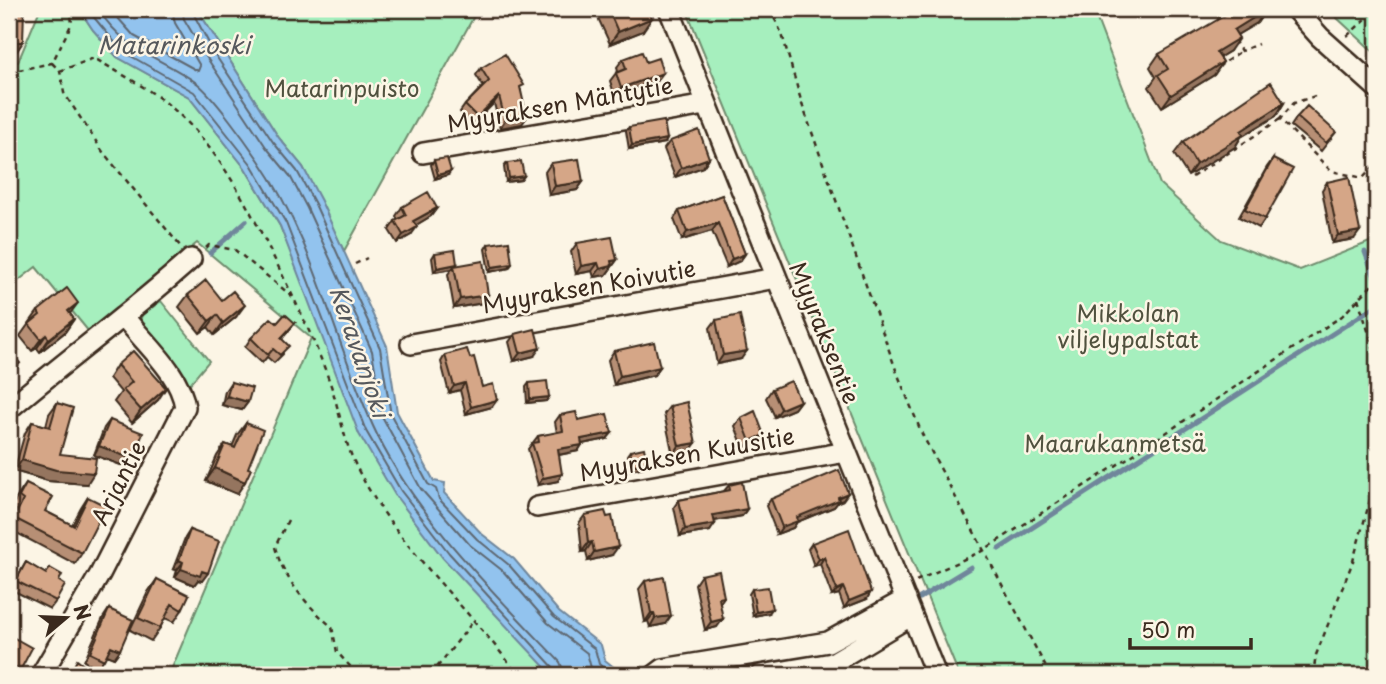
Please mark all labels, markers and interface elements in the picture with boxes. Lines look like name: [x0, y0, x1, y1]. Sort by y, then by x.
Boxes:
water label: Matarinkoski: [98, 26, 253, 62]
street label: Myyraksen Mäntytie: [444, 66, 675, 141]
park label: Matarinpuisto: [264, 70, 420, 105]
street label: Myyraksen Koivutie: [479, 250, 698, 322]
street label: Myyraksentie: [781, 256, 870, 409]
water label: Keravanjoki: [322, 281, 401, 425]
park label: Mikkolan viljelypalstat: [1057, 295, 1199, 356]
street label: Myyraksen Kuusitie: [577, 417, 797, 490]
park label: Maarukanmetsä: [1024, 425, 1207, 460]
street label: Arjantie: [81, 434, 154, 531]
north arrow: [32, 582, 102, 652]
text: N: [67, 600, 99, 624]
scale bar: [1130, 607, 1251, 651]
text: 50 m: [1141, 613, 1195, 645]

